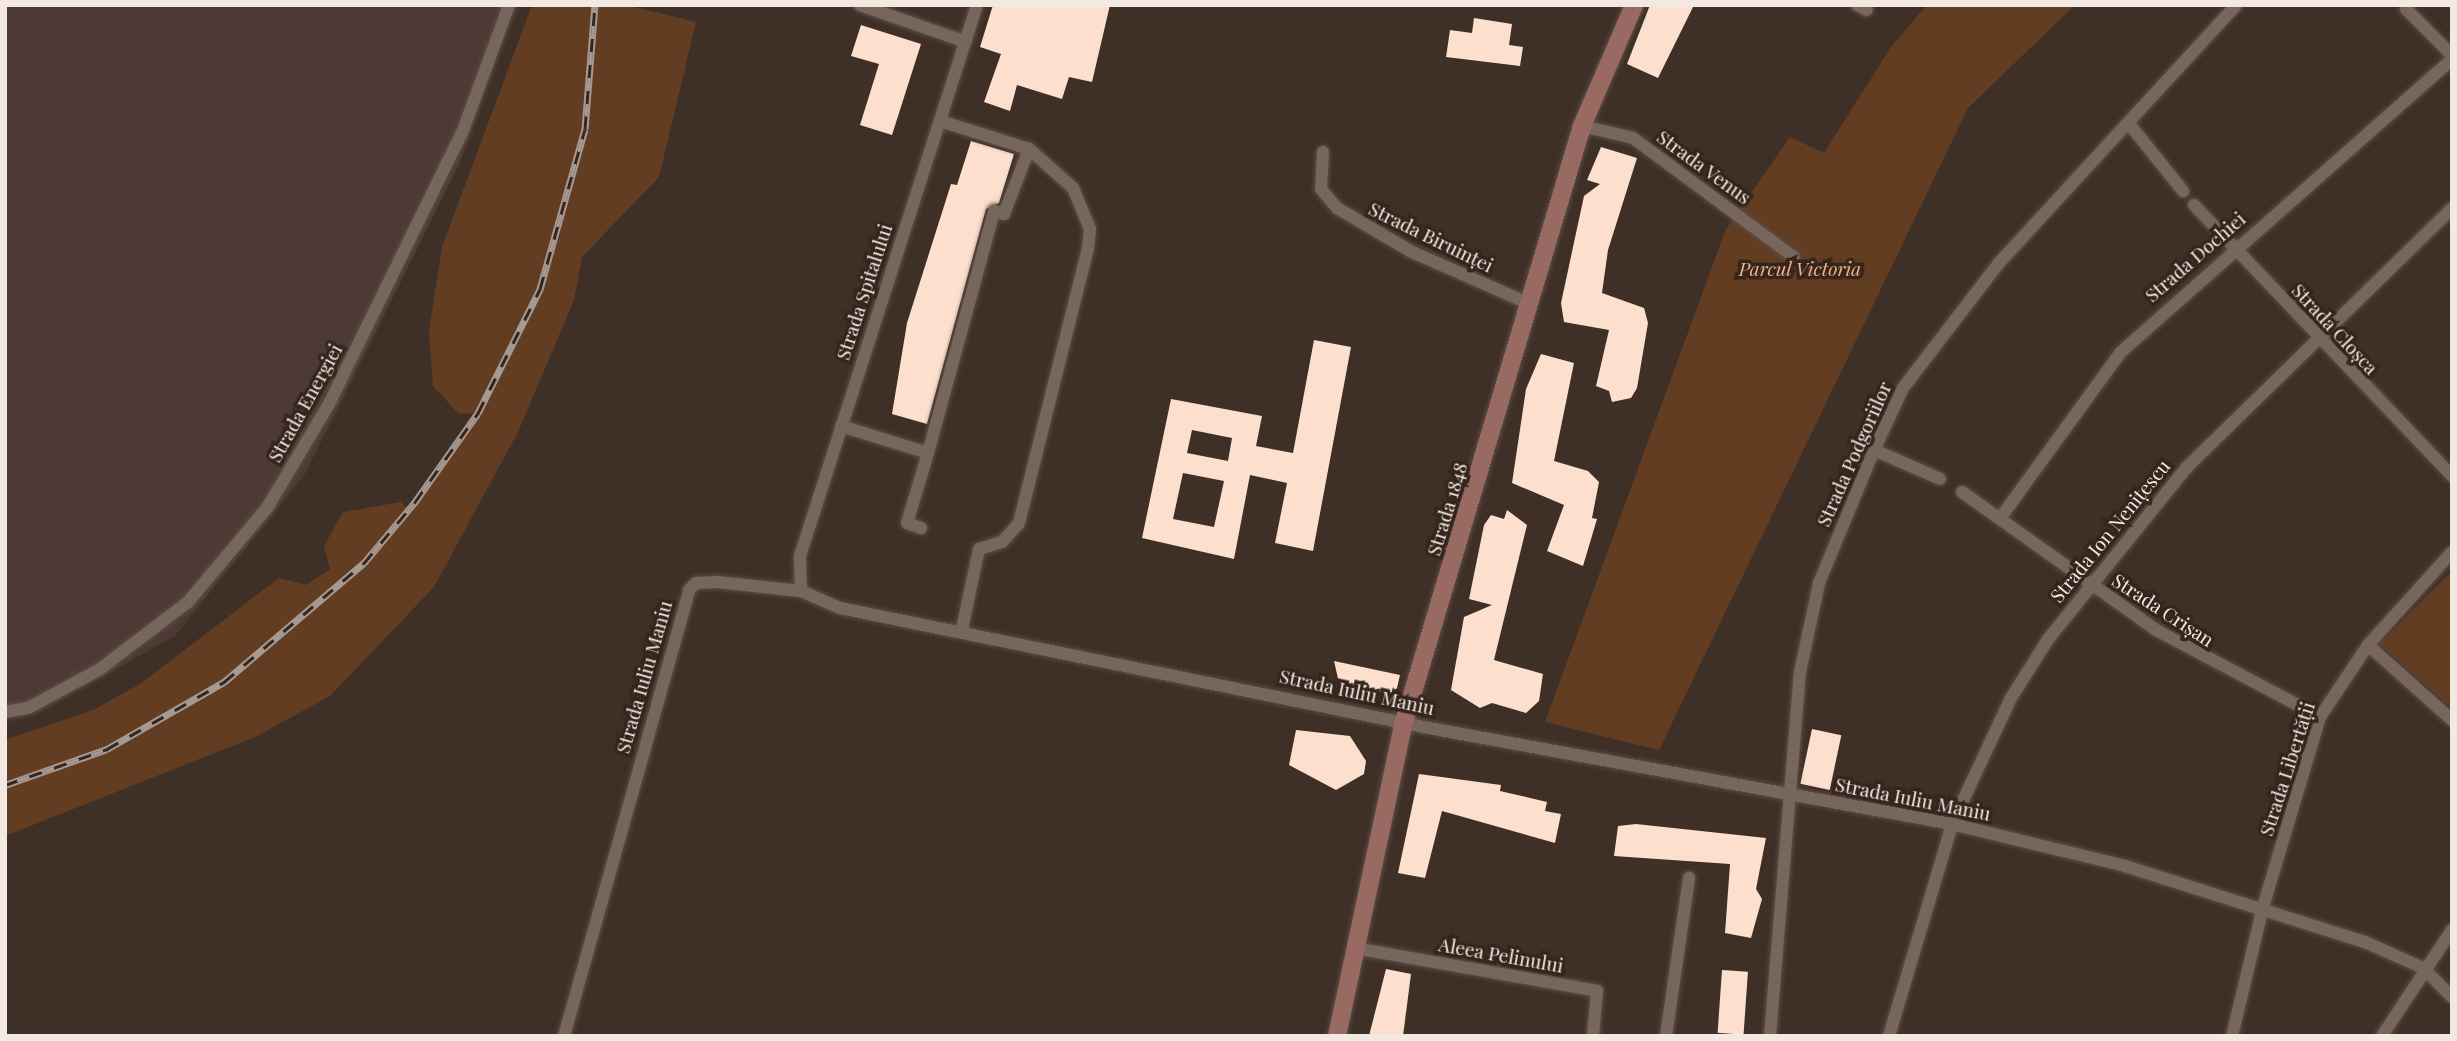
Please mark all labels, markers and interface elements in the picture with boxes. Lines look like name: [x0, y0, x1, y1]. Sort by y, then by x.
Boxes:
street label: Strada Venus: [1652, 125, 1756, 209]
street label: Strada Biruinței: [1365, 197, 1497, 277]
street label: Strada Dochiei: [2140, 207, 2250, 307]
street label: Strada Spitalului: [831, 221, 897, 363]
park label: Parcul Victoria: [1738, 258, 1862, 280]
street label: Strada Cloșca: [2287, 279, 2383, 379]
street label: Strada Energiei: [263, 340, 347, 466]
street label: Strada Podgoriilor: [1812, 378, 1896, 530]
street label: Strada Ion Nenițescu: [2045, 455, 2175, 607]
street label: Strada 1848: [1422, 460, 1472, 558]
street label: Strada Crișan: [2108, 569, 2218, 651]
street label: Strada Iuliu Maniu: [611, 598, 677, 756]
street label: Strada Iuliu Maniu: [1277, 664, 1437, 720]
street label: Strada Libertății: [2255, 699, 2319, 839]
street label: Strada Iuliu Maniu: [1833, 773, 1993, 825]
street label: Aleea Pelinului: [1437, 933, 1565, 977]

